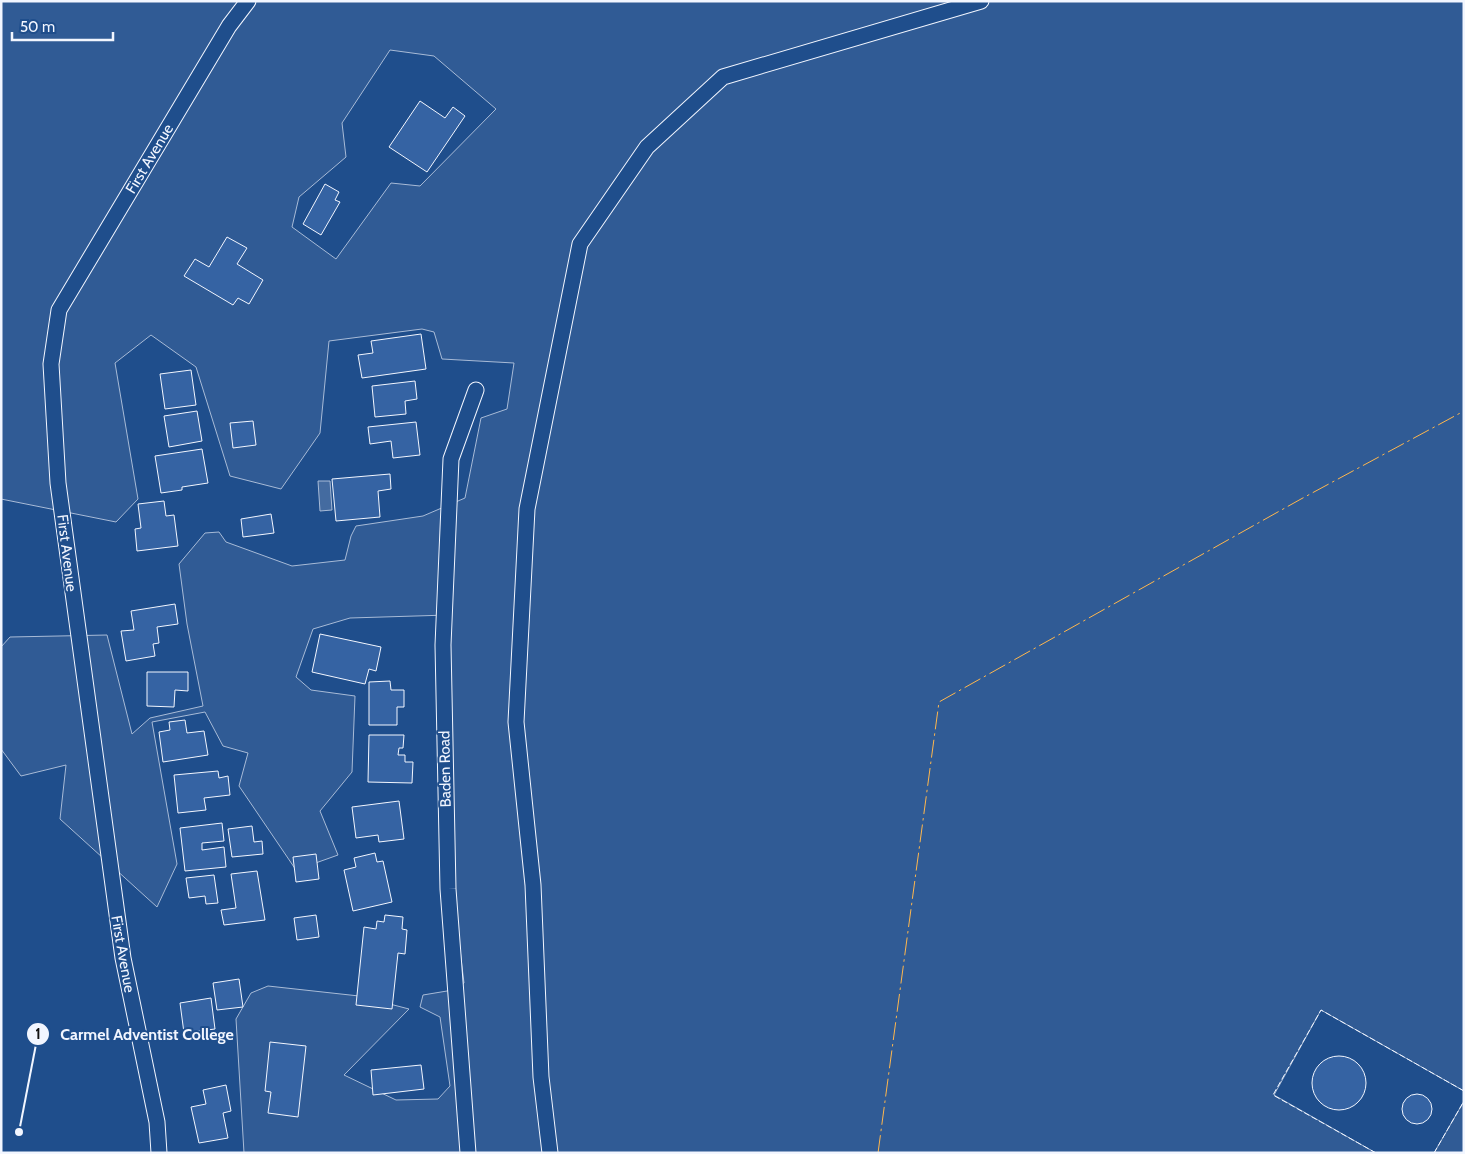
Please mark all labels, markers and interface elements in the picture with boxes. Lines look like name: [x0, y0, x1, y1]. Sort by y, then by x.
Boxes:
scale bar: [12, 10, 114, 42]
text: 50 m: [20, 18, 55, 36]
street label: First Avenue: [122, 120, 177, 197]
street label: First Avenue: [53, 513, 81, 593]
street label: Baden Road: [435, 731, 455, 807]
street label: First Avenue: [107, 914, 139, 994]
callout: Carmel Adventist College: [26, 1019, 244, 1050]
text: 1: [35, 1025, 41, 1043]
text: Carmel Adventist College: [60, 1025, 234, 1044]

